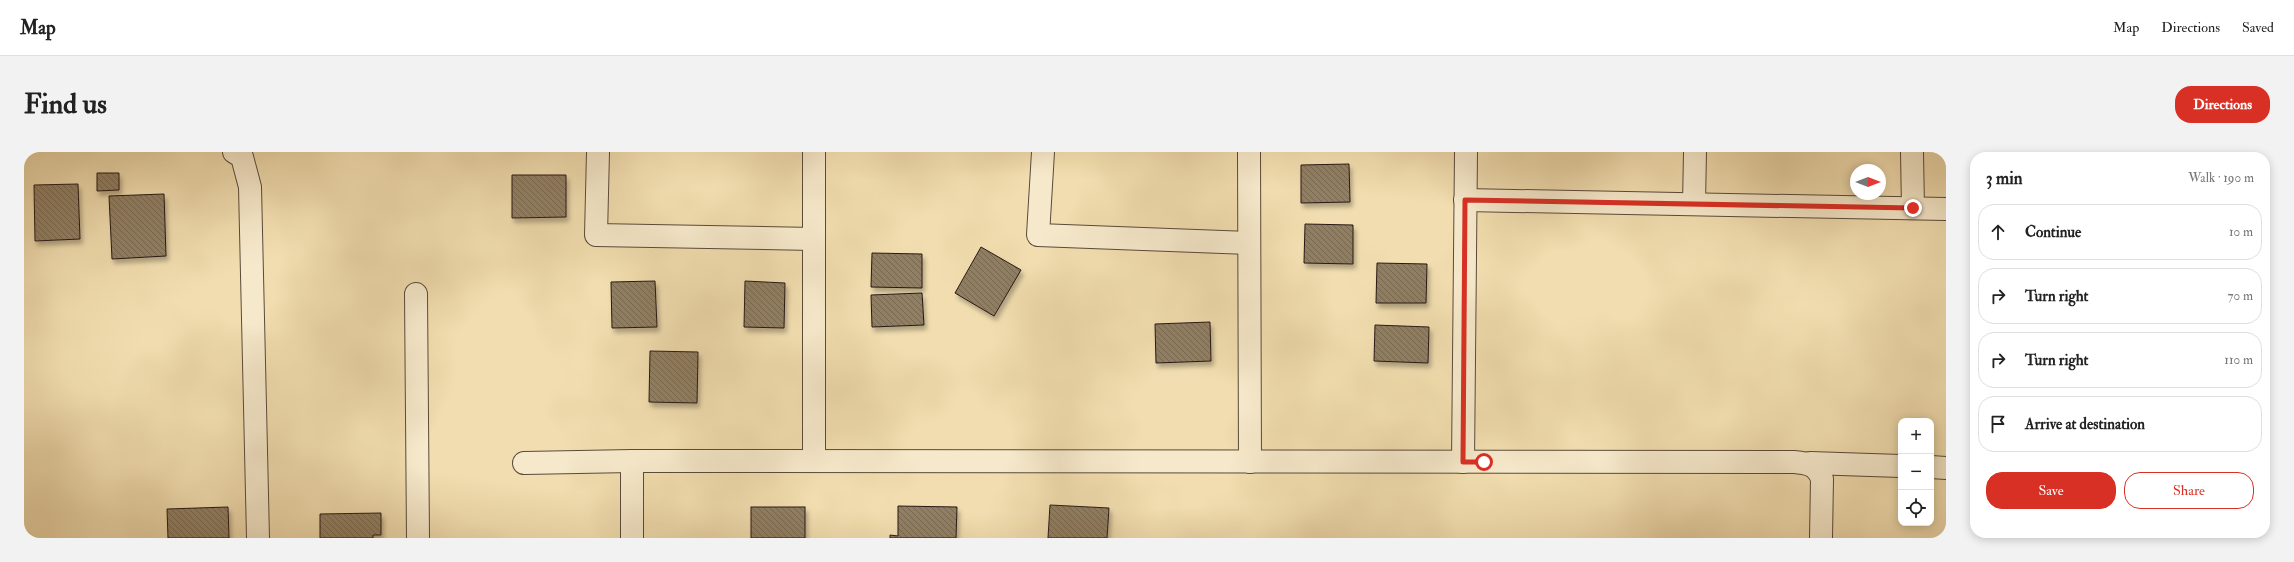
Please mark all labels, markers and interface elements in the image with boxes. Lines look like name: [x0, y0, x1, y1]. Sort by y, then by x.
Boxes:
text: Map: [20, 16, 56, 40]
text: Map: [2113, 19, 2139, 36]
text: Directions: [2161, 19, 2220, 36]
text: Saved: [2242, 19, 2274, 36]
button: Directions: [2175, 86, 2270, 123]
text: Find us: [24, 87, 107, 122]
north arrow: [1850, 164, 1886, 200]
text: 3 min: [1986, 168, 2023, 189]
text: Walk · 190 m: [2188, 170, 2254, 186]
route end: [1904, 199, 1922, 217]
icon: ahead: [1987, 221, 2009, 243]
text: Continue: [2025, 223, 2081, 242]
text: 10 m: [2229, 224, 2253, 240]
icon: right: [1987, 285, 2009, 307]
text: Turn right: [2025, 287, 2088, 306]
text: 70 m: [2228, 288, 2253, 304]
icon: right: [1987, 349, 2009, 371]
text: Turn right: [2025, 351, 2088, 370]
text: 110 m: [2224, 352, 2253, 368]
icon: arrive: [1987, 413, 2009, 435]
text: Arrive at destination: [2025, 415, 2145, 434]
map controls: [1898, 418, 1934, 526]
button: +: [1898, 418, 1934, 454]
route start: [1475, 453, 1493, 471]
button: −: [1898, 454, 1934, 490]
button: Save: [1986, 472, 2116, 509]
button: Share: [2124, 472, 2254, 509]
button: locate: [1898, 490, 1934, 526]

